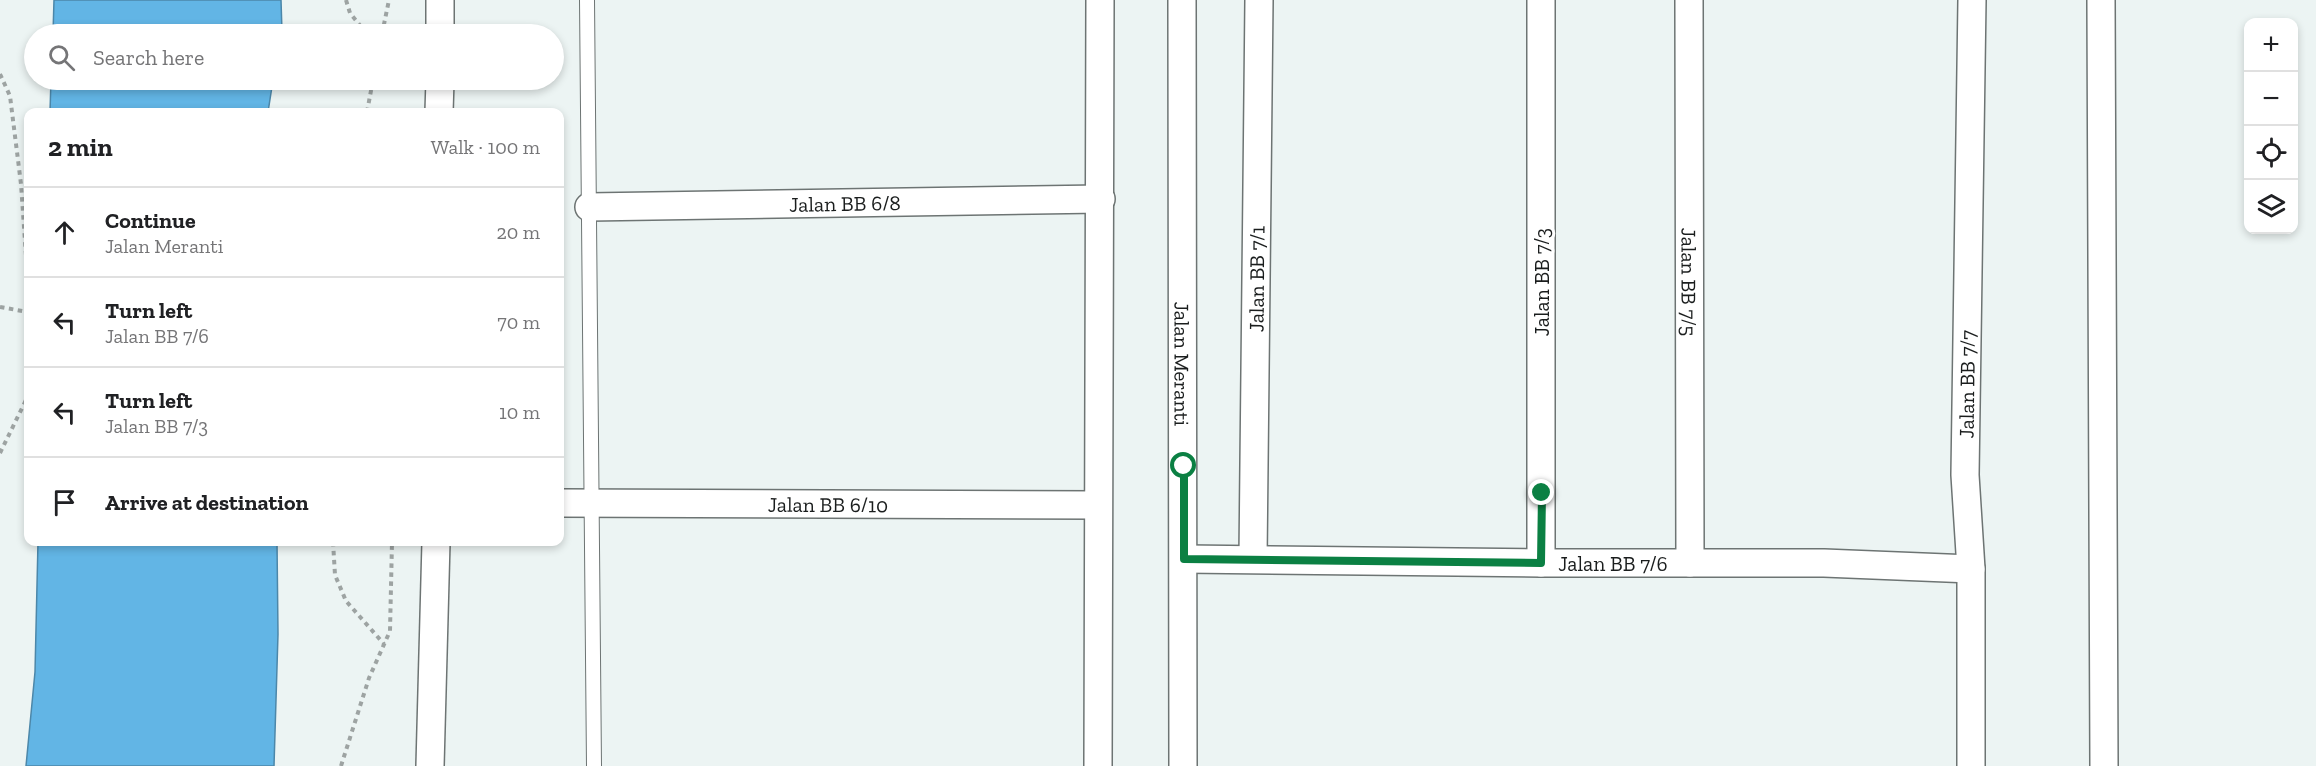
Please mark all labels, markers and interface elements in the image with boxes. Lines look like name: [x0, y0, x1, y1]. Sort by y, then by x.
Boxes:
map controls: [2244, 18, 2298, 234]
button: +: [2244, 18, 2298, 72]
search box: [24, 24, 564, 90]
icon: search: [45, 41, 78, 74]
text: Search here: [93, 44, 204, 71]
button: −: [2244, 72, 2298, 126]
button: locate: [2244, 126, 2298, 180]
text: 2 min: [48, 131, 113, 163]
text: Walk · 100 m: [431, 135, 540, 159]
button: layers: [2244, 180, 2298, 234]
street label: Jalan BB 6/8: [789, 190, 901, 216]
text: Continue: [105, 207, 196, 234]
icon: ahead: [48, 216, 81, 249]
text: 20 m: [496, 220, 540, 244]
street label: Jalan BB 7/1: [1243, 226, 1269, 332]
street label: Jalan BB 7/3: [1529, 228, 1554, 336]
street label: Jalan BB 7/5: [1677, 228, 1702, 336]
text: Jalan Meranti: [105, 234, 223, 258]
text: Turn left: [105, 297, 192, 324]
street label: Jalan Meranti: [1170, 302, 1195, 426]
icon: left: [48, 306, 81, 339]
text: 70 m: [497, 310, 540, 334]
text: Jalan BB 7/6: [105, 324, 209, 348]
street label: Jalan BB 7/7: [1953, 330, 1980, 439]
text: Turn left: [105, 387, 192, 414]
icon: left: [48, 396, 81, 429]
text: 10 m: [499, 400, 540, 424]
text: Jalan BB 7/3: [105, 414, 208, 438]
route start: [1170, 452, 1196, 478]
route end: [1528, 479, 1554, 505]
icon: arrive: [48, 486, 81, 519]
text: Arrive at destination: [105, 489, 308, 516]
street label: Jalan BB 6/10: [768, 491, 888, 517]
street label: Jalan BB 7/6: [1558, 551, 1668, 576]

